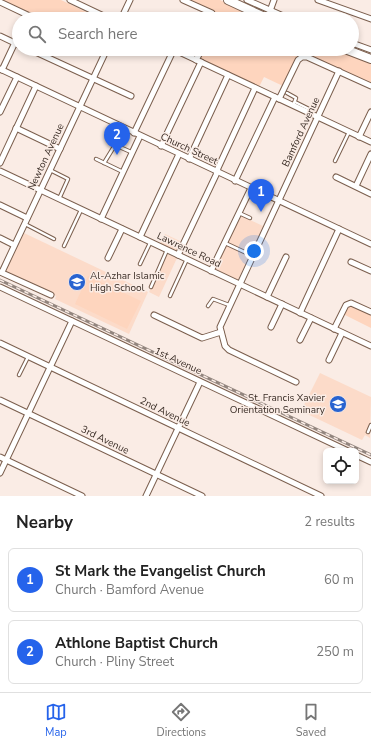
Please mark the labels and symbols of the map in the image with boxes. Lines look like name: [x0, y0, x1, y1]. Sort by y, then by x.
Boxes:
street label: Bamford Avenue: [279, 95, 323, 169]
street label: Newton Avenue: [24, 121, 68, 193]
pin: 2: [104, 122, 130, 155]
street label: Church Street: [158, 130, 220, 169]
pin: 1: [248, 179, 274, 212]
street label: Lawrence Road: [155, 229, 224, 271]
your location: [244, 241, 264, 261]
place label: Al-Azhar Islamic High School: [90, 269, 165, 295]
school or university icon: Al-Azhar Islamic High School: [67, 272, 87, 292]
street label: 1st Avenue: [152, 344, 204, 378]
place label: St. Francis Xavier Orientation Seminary: [230, 391, 326, 417]
street label: 2nd Avenue: [138, 394, 192, 430]
school or university icon: St. Francis Xavier Orientation Seminary: [328, 394, 348, 414]
street label: 3rd Avenue: [79, 422, 131, 458]

